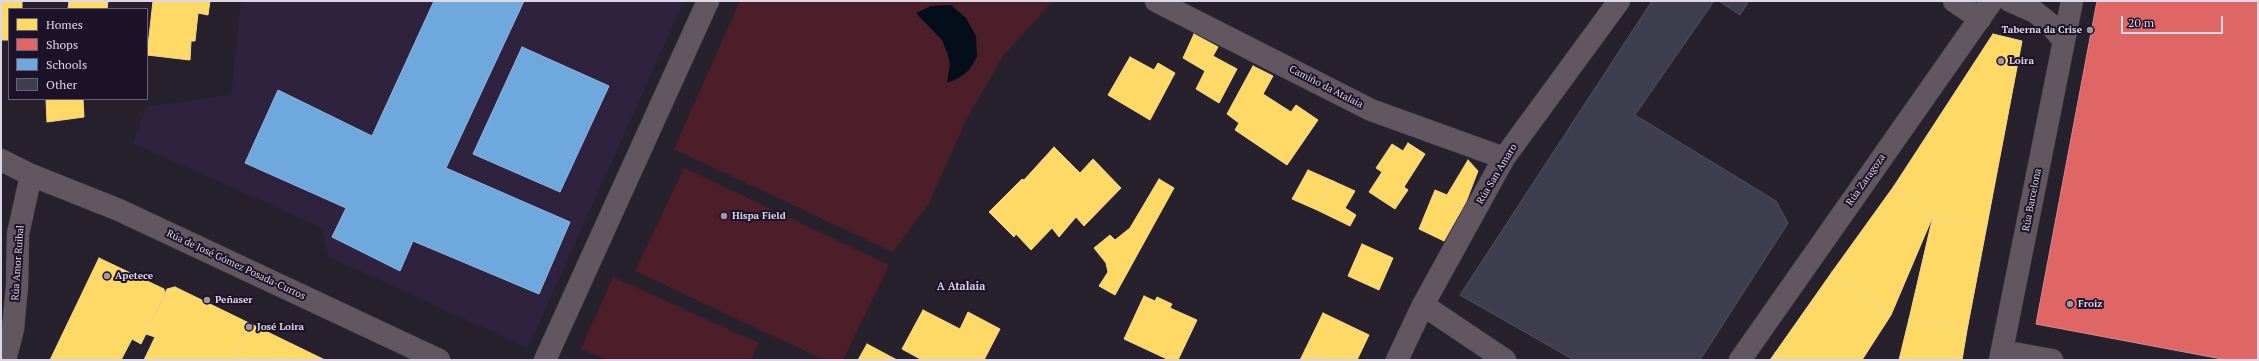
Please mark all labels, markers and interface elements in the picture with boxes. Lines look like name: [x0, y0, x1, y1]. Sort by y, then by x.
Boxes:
legend: [8, 8, 148, 100]
scale bar: [2123, 8, 2225, 34]
text: 20 m: [2128, 15, 2154, 30]
text: Homes: [46, 17, 83, 32]
place label: Taberna da Crise: [2001, 24, 2082, 36]
marker: Taberna da Crise: [2085, 25, 2095, 35]
text: Shops: [46, 37, 78, 52]
place label: Loira: [2009, 55, 2034, 67]
marker: Loira: [1996, 56, 2006, 66]
text: Schools: [46, 57, 87, 72]
street label: Camiño da Atalaia: [1287, 63, 1365, 111]
text: Other: [46, 77, 77, 92]
street label: Rúa San Amaro: [1474, 142, 1520, 206]
street label: Rúa Zaragoza: [1844, 152, 1888, 208]
street label: Rúa Barcelona: [2020, 168, 2044, 232]
place label: Hispa Field: [732, 210, 786, 222]
marker: Hispa Field: [719, 211, 729, 221]
street label: Rúa Amor Ruibal: [9, 225, 27, 301]
street label: Rúa de José Gómez Posada-Curros: [165, 227, 307, 303]
place label: Apetece: [115, 270, 153, 282]
marker: Apetece: [102, 271, 112, 281]
district label: A Atalaia: [937, 280, 985, 294]
place label: Peñaser: [215, 294, 253, 306]
marker: Peñaser: [202, 295, 212, 305]
place label: Froiz: [2078, 298, 2102, 310]
marker: Froiz: [2065, 299, 2075, 309]
place label: José Loira: [257, 321, 304, 333]
marker: José Loira: [244, 322, 254, 332]

